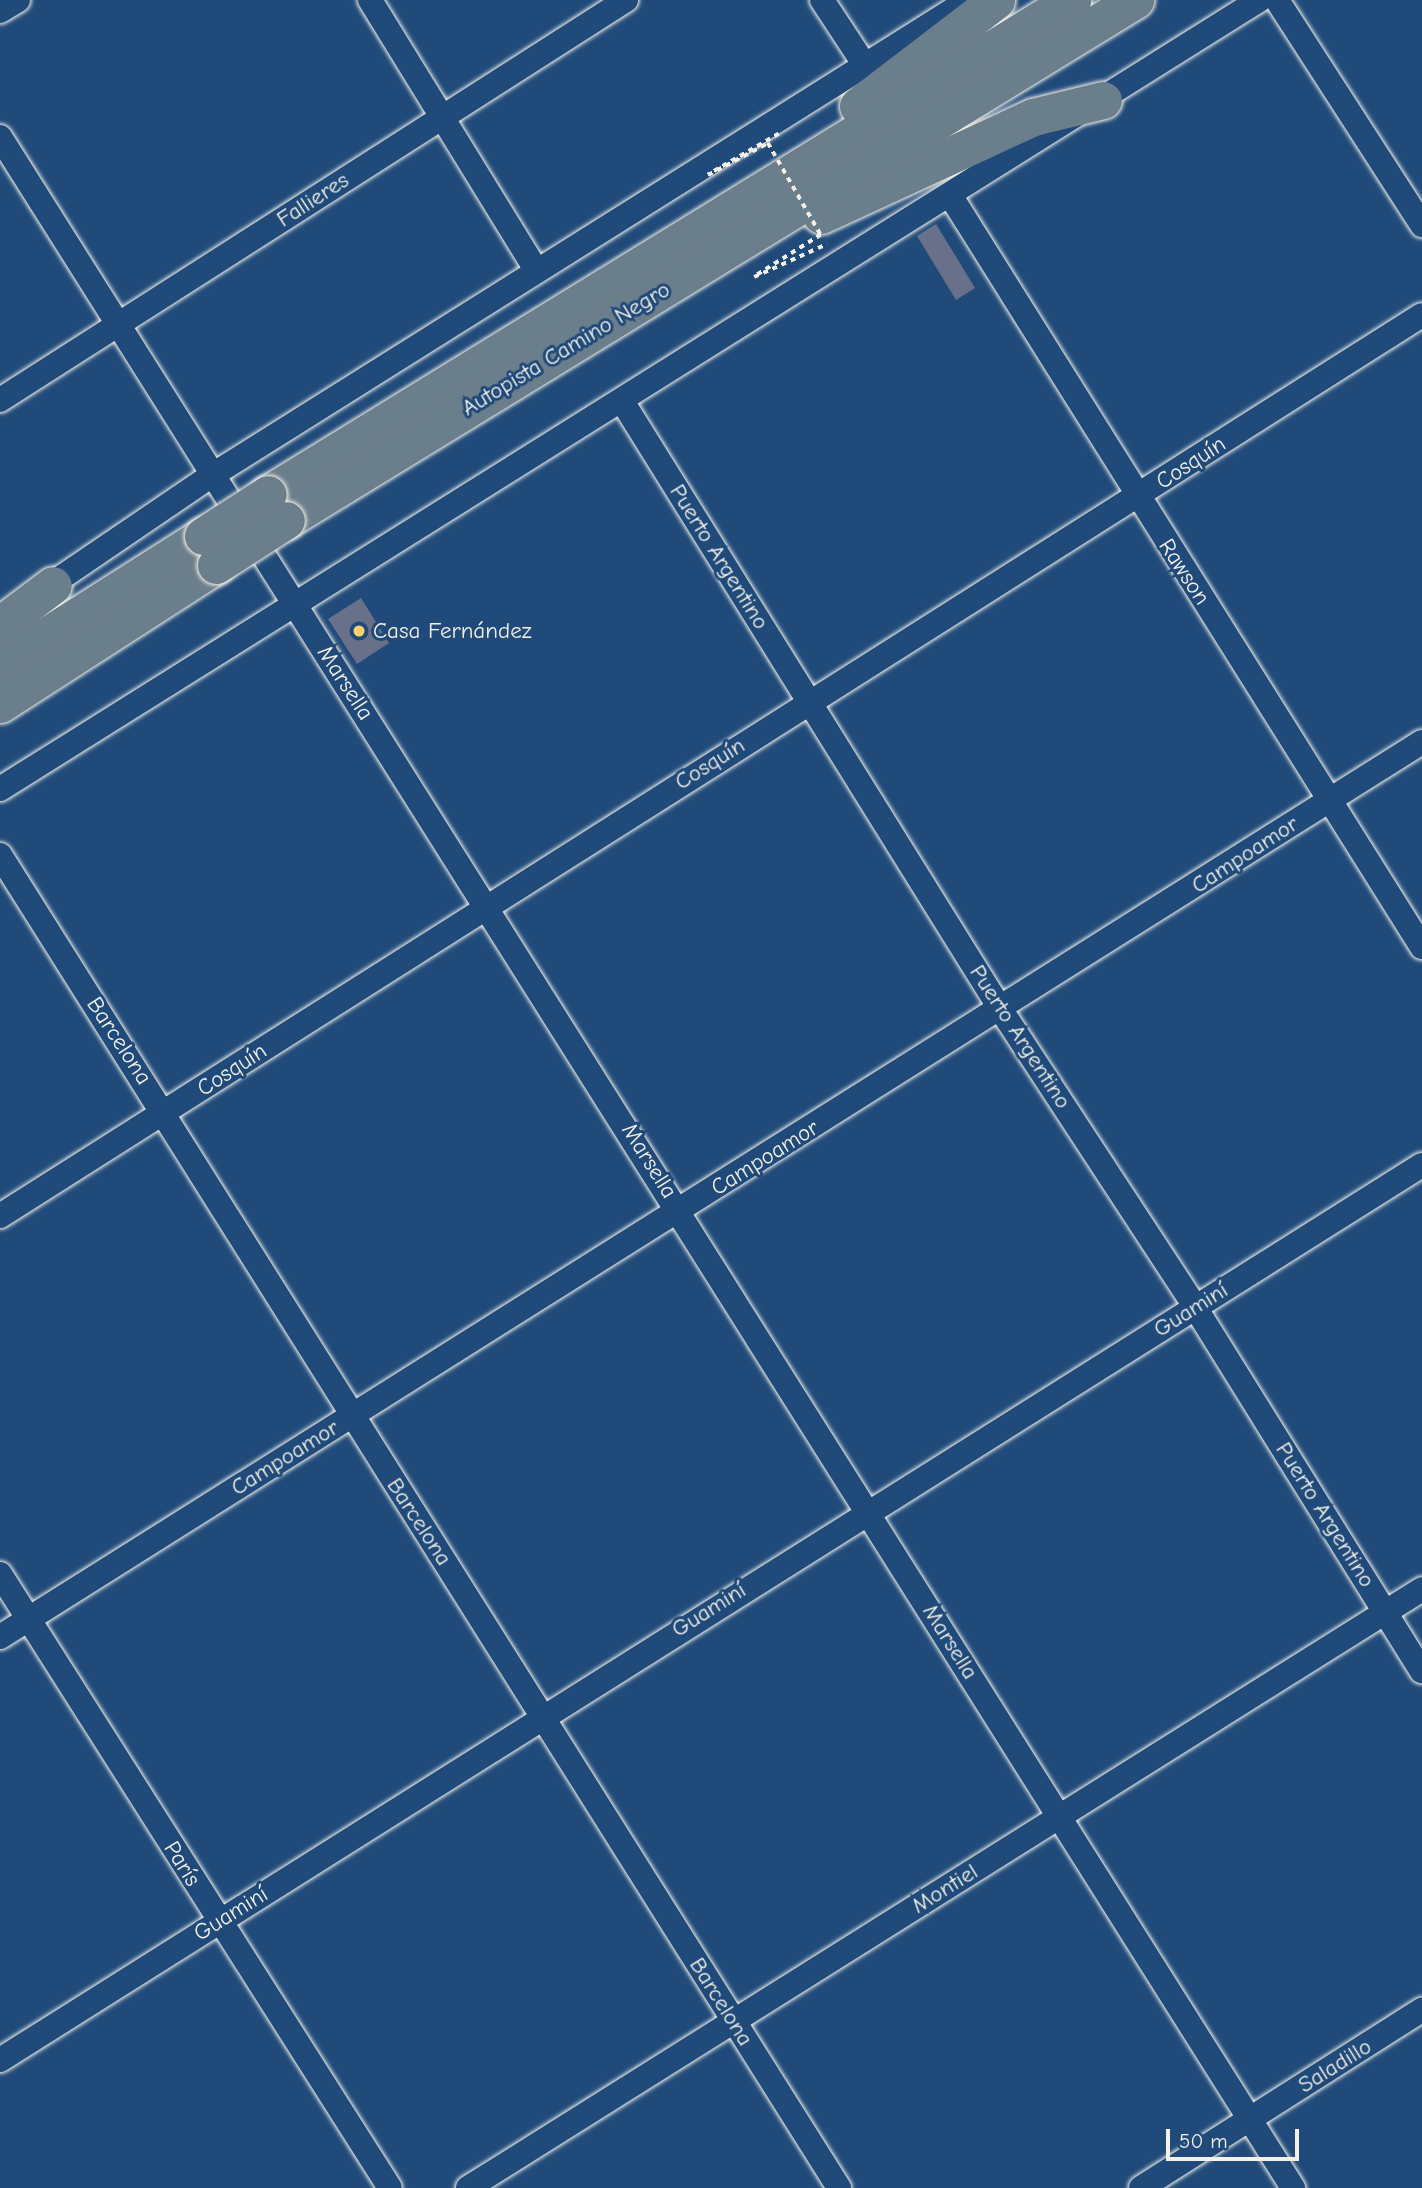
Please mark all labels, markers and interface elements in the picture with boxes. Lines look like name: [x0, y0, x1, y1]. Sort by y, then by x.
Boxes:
street label: Fallieres: [272, 167, 354, 233]
street label: Autopista Camino Negro: [457, 276, 675, 422]
street label: Cosquín: [1151, 430, 1231, 496]
street label: Puerto Argentino: [663, 479, 775, 635]
street label: Rawson: [1152, 534, 1216, 610]
place label: Casa Fernández: [373, 617, 532, 645]
marker: Casa Fernández: [351, 623, 367, 639]
street label: Marsella: [311, 641, 379, 725]
street label: Cosquín: [670, 732, 750, 796]
street label: Campoamor: [1187, 810, 1303, 900]
street label: Puerto Argentino: [963, 960, 1077, 1114]
street label: Barcelona: [80, 992, 158, 1090]
street label: Cosquín: [192, 1037, 272, 1103]
street label: Campoamor: [706, 1114, 824, 1202]
street label: Marsella: [615, 1118, 683, 1204]
street label: Guaminí: [1149, 1276, 1233, 1344]
street label: Campoamor: [226, 1414, 344, 1502]
street label: Puerto Argentino: [1269, 1437, 1381, 1593]
street label: Barcelona: [380, 1473, 458, 1571]
street label: Guaminí: [667, 1576, 751, 1644]
street label: Marsella: [916, 1599, 984, 1685]
street label: París: [158, 1836, 206, 1892]
street label: Montiel: [907, 1858, 983, 1920]
street label: Guaminí: [189, 1880, 273, 1948]
street label: Barcelona: [683, 1953, 759, 2051]
street label: Saladillo: [1293, 2033, 1377, 2099]
scale bar: [1170, 2114, 1303, 2158]
text: 50 m: [1179, 2129, 1228, 2153]

